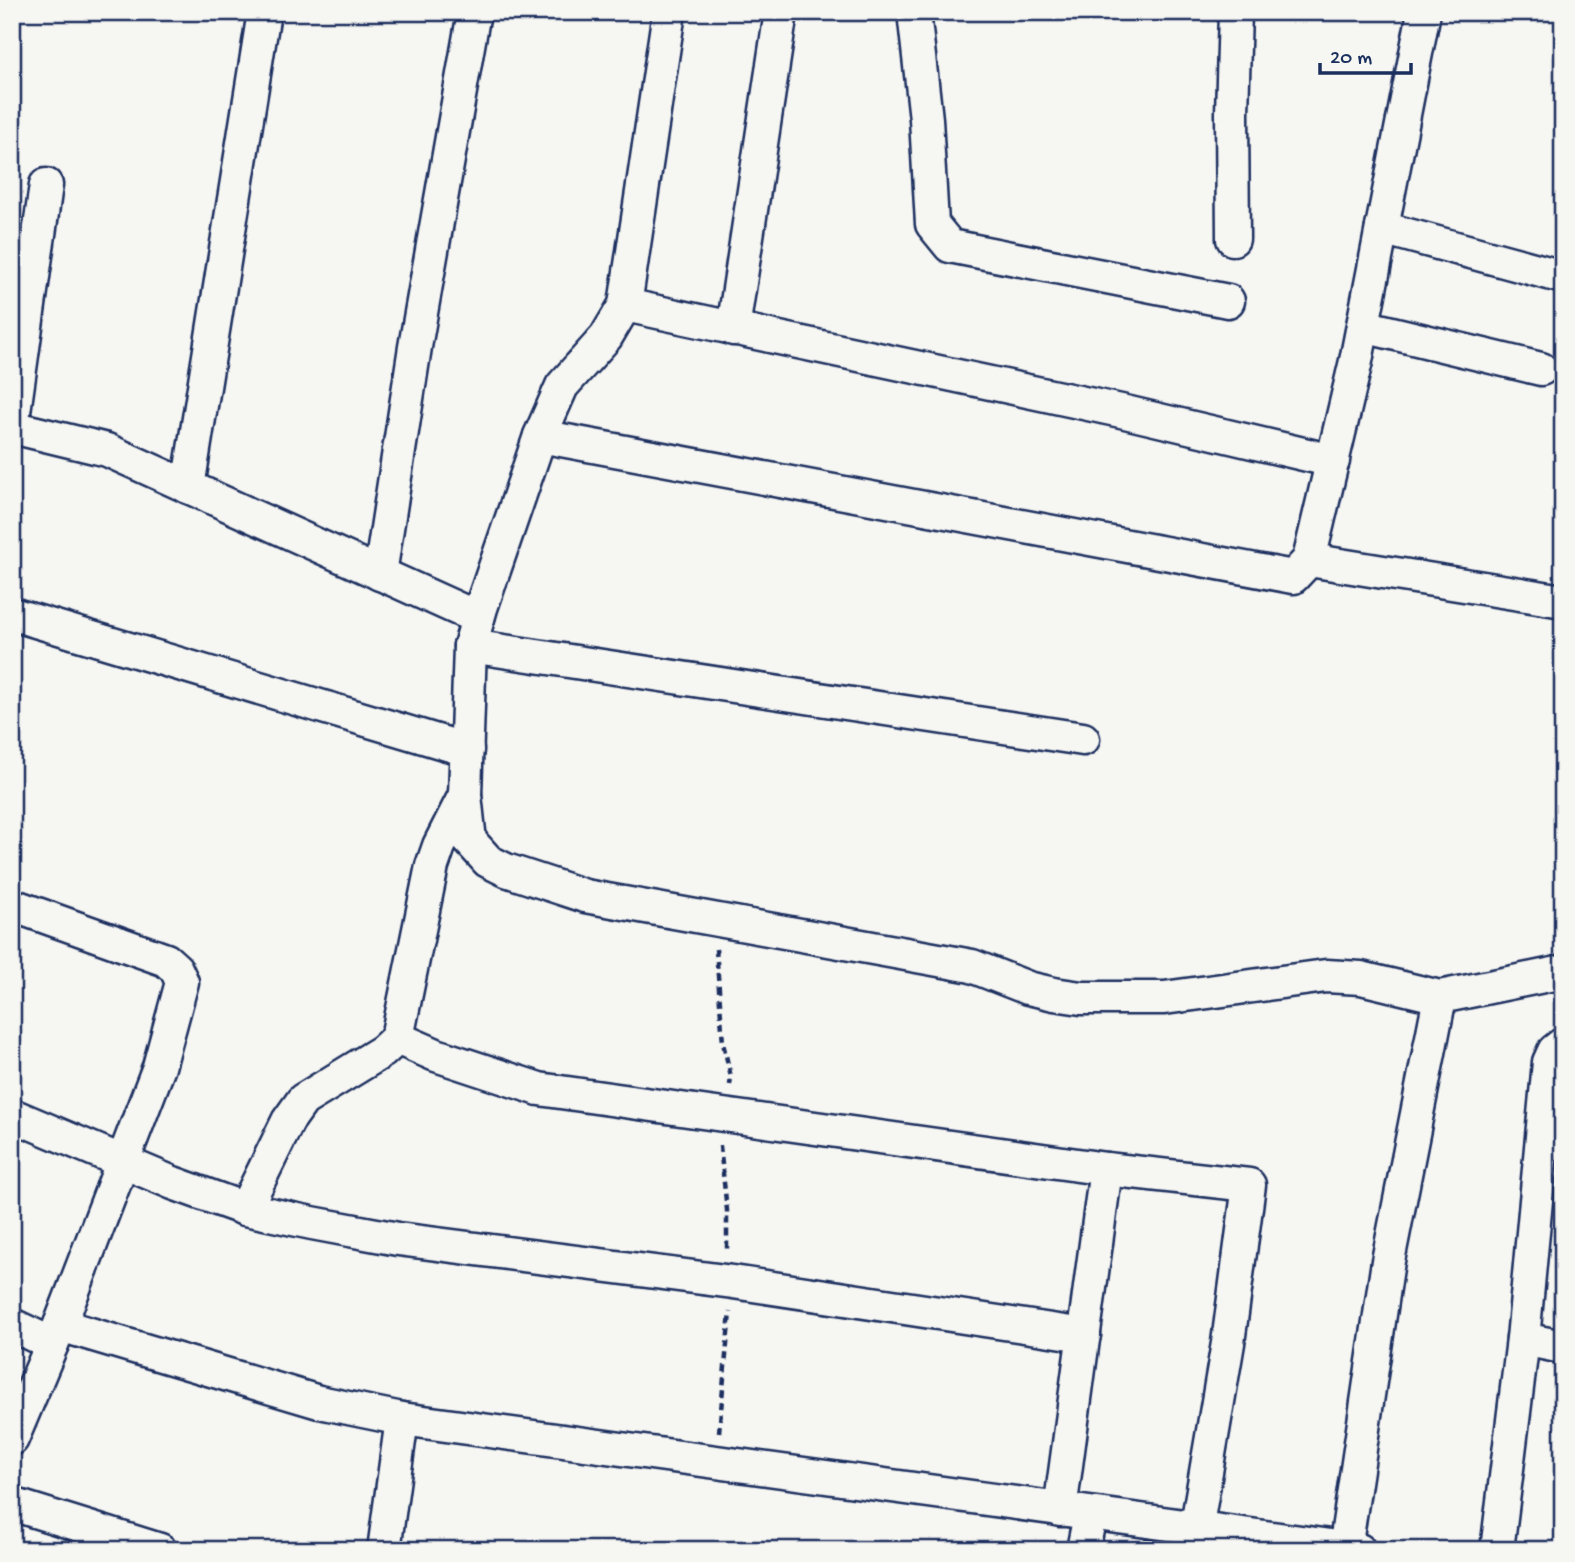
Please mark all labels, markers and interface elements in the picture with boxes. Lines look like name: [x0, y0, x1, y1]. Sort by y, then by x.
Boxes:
scale bar: [1320, 32, 1410, 76]
text: 20 m: [1330, 47, 1372, 72]

